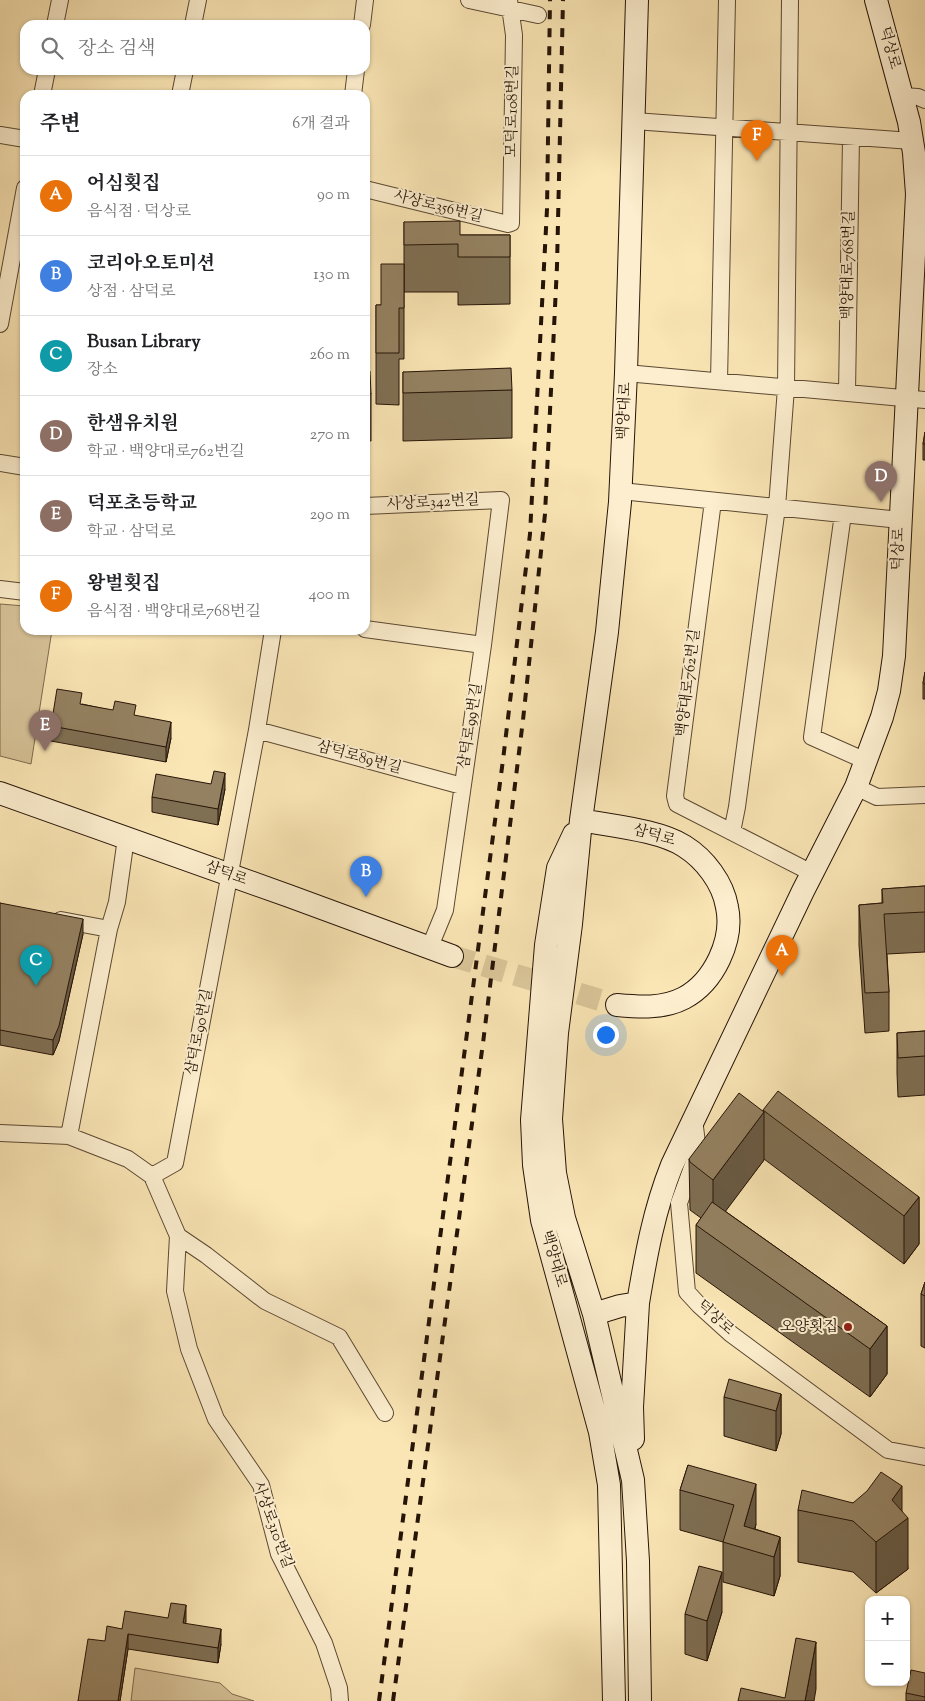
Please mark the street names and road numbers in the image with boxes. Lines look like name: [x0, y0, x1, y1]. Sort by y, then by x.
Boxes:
street label: 덕상로: [873, 24, 905, 72]
street label: 모덕로108번길: [502, 64, 524, 158]
street label: 사상로356번길: [391, 186, 485, 228]
street label: 백양대로768번길: [838, 210, 860, 320]
street label: 백양대로: [613, 381, 637, 440]
street label: 사상로342번길: [386, 490, 480, 516]
street label: 덕상로: [888, 526, 910, 571]
street label: 백양대로762번길: [672, 628, 706, 738]
street label: 삼덕로99번길: [454, 681, 488, 771]
street label: 삼덕로89번길: [314, 737, 404, 779]
street label: 삼덕로: [630, 820, 678, 852]
street label: 삼덕로: [202, 857, 250, 891]
street label: 삼덕로90번길: [181, 987, 219, 1077]
street label: 백양대로: [535, 1228, 571, 1290]
street label: 덕상로: [692, 1296, 739, 1341]
street label: 사상로310번길: [247, 1478, 297, 1572]

